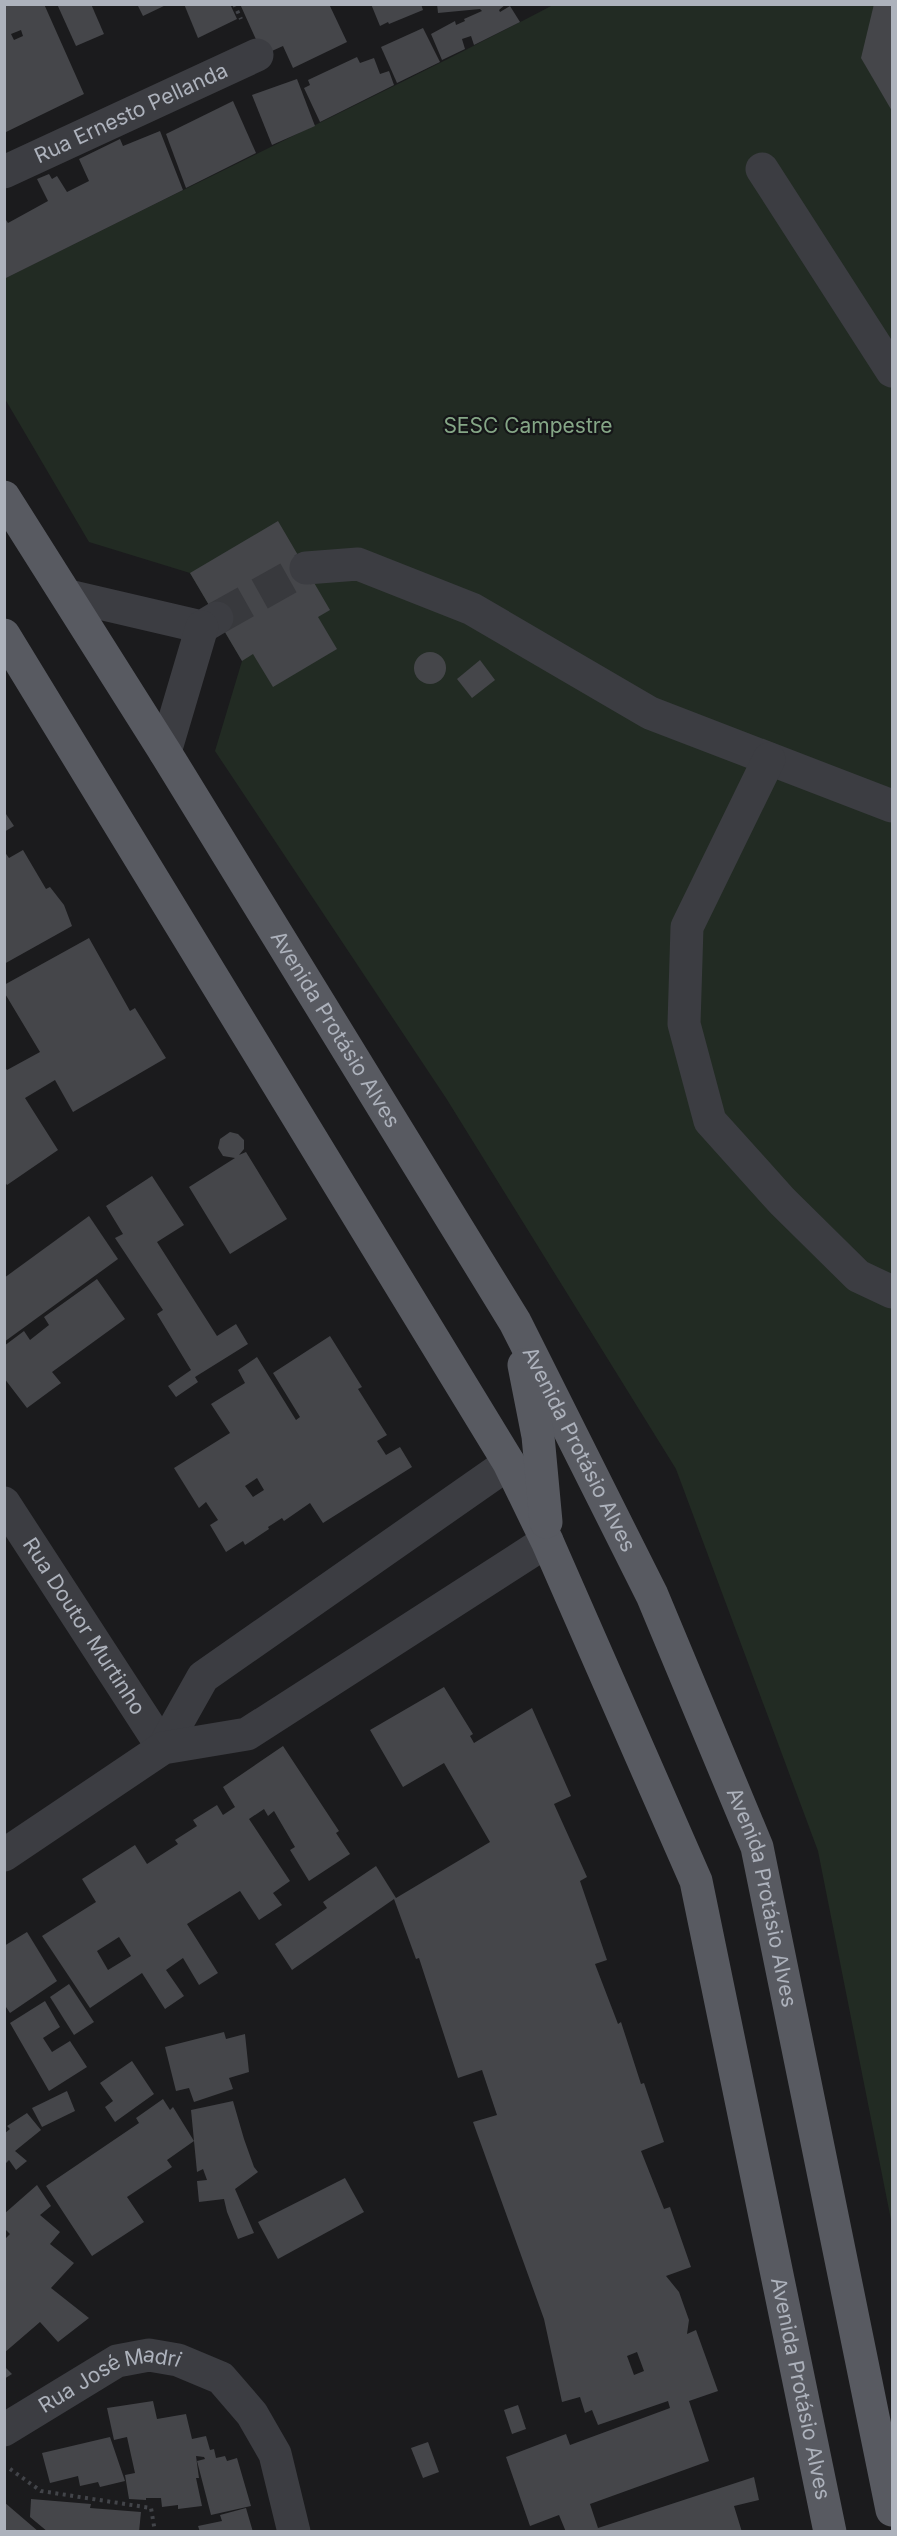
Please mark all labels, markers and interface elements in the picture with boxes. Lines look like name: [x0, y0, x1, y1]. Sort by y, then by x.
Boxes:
street label: Rua Ernesto Pellanda: [30, 57, 231, 168]
park label: SESC Campestre: [443, 413, 613, 438]
street label: Avenida Protásio Alves: [266, 926, 406, 1132]
street label: Avenida Protásio Alves: [517, 1342, 641, 1556]
street label: Rua Doutor Murtinho: [18, 1533, 151, 1719]
street label: Avenida Protásio Alves: [722, 1784, 802, 2009]
street label: Avenida Protásio Alves: [766, 2275, 836, 2502]
street label: Rua José Madri: [34, 2341, 186, 2418]

